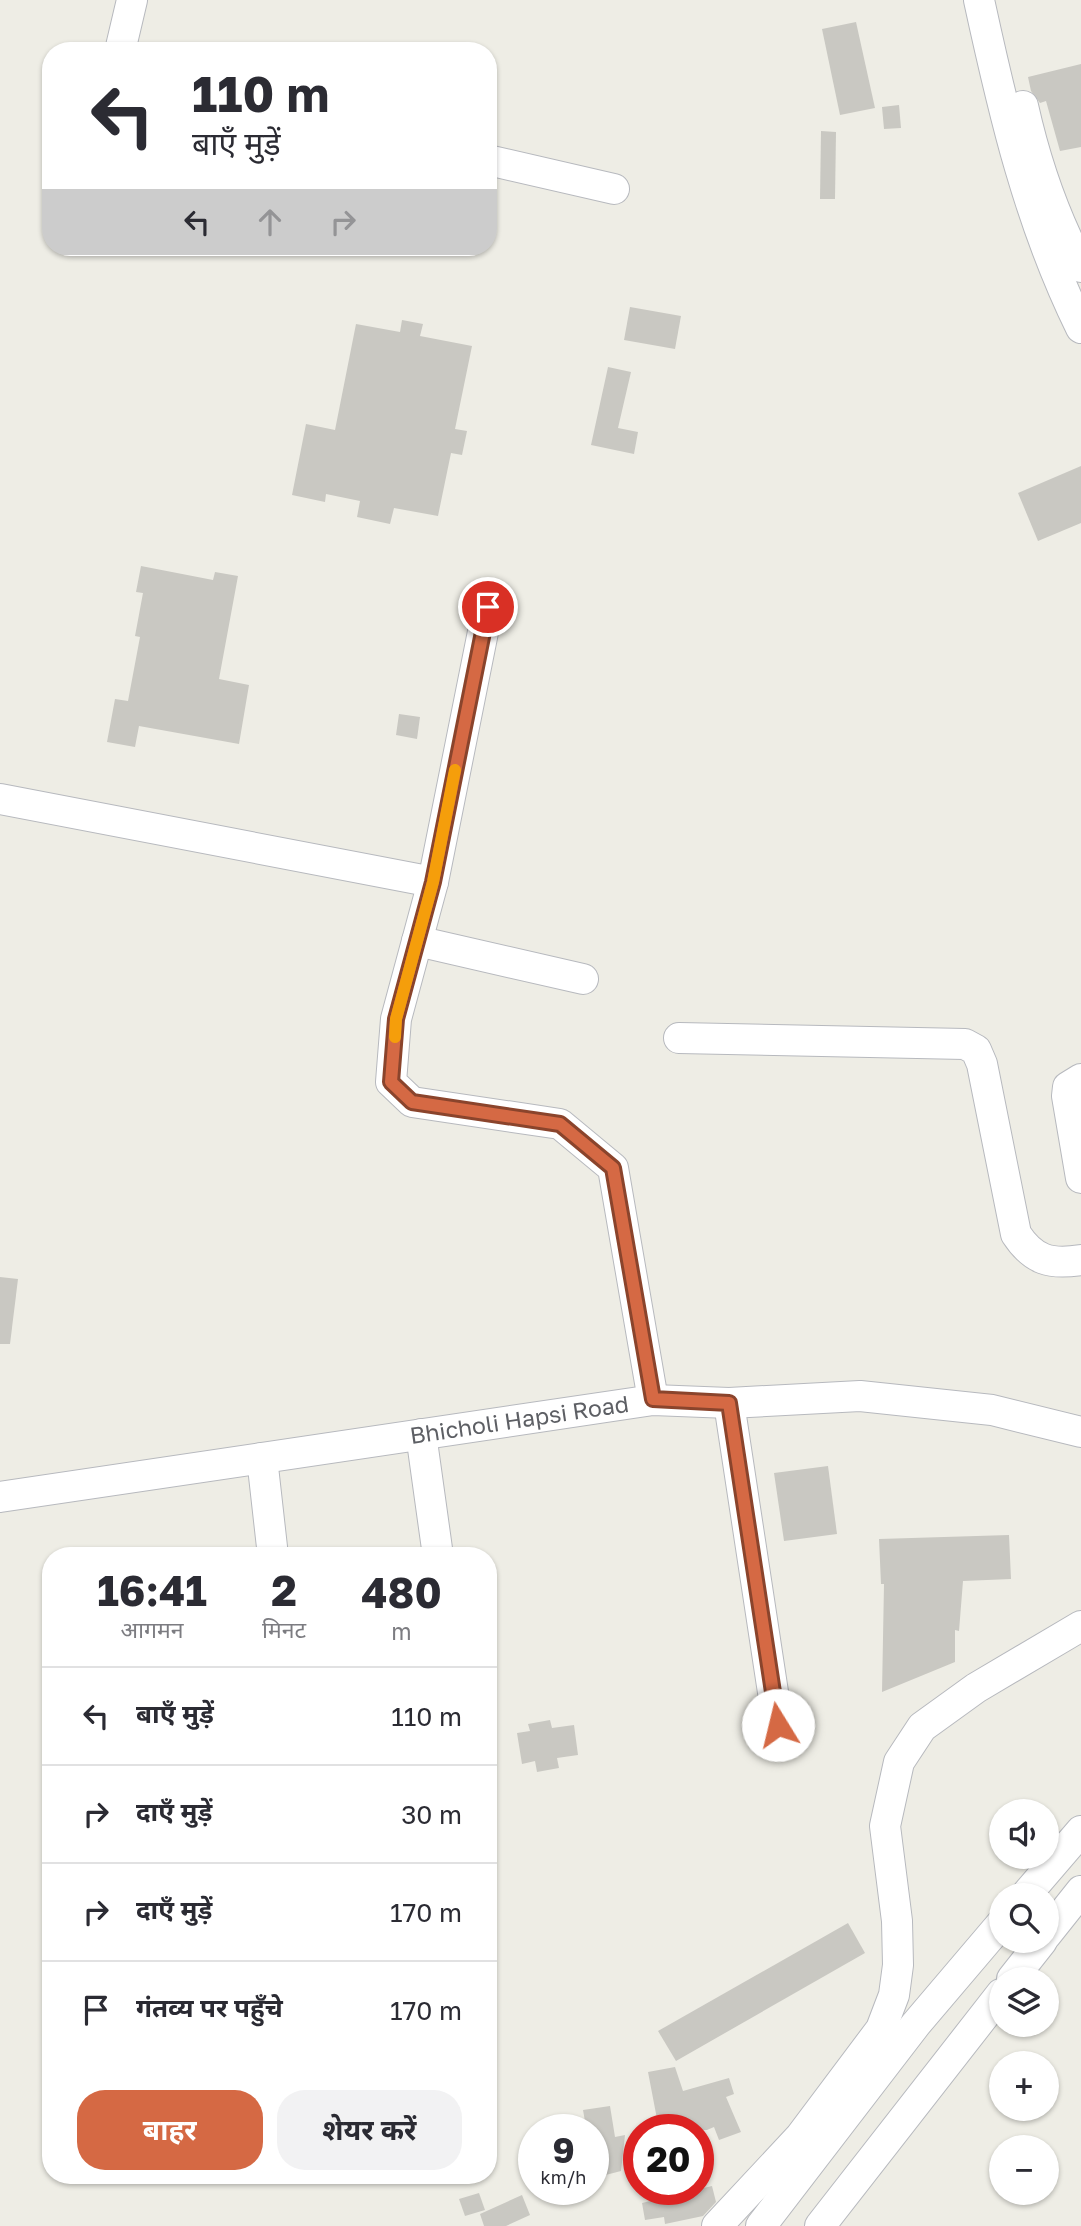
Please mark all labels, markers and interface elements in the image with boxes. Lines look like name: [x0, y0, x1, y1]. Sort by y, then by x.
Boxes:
text: 110 m: [192, 64, 329, 123]
icon: left: [77, 70, 168, 161]
text: बाएँ मुड़ें: [192, 124, 281, 162]
icon: left: [178, 203, 216, 241]
icon: ahead: [251, 203, 289, 241]
icon: right: [324, 203, 362, 241]
pin: [458, 577, 518, 637]
icon: arrive: [469, 588, 507, 626]
street label: Bhicholi Hapsi Road: [408, 1389, 630, 1449]
text: 16:41: [97, 1565, 207, 1615]
text: 2: [271, 1565, 297, 1615]
text: 480: [361, 1567, 442, 1617]
text: आगमन: [121, 1615, 184, 1643]
text: मिनट: [262, 1615, 306, 1643]
text: m: [391, 1617, 412, 1645]
position arrow: [741, 1688, 815, 1762]
icon: left: [77, 1697, 115, 1735]
text: बाएँ मुड़ें: [136, 1698, 214, 1729]
text: 110 m: [391, 1701, 462, 1732]
icon: right: [77, 1795, 115, 1833]
text: दाएँ मुड़ें: [136, 1796, 212, 1827]
text: 30 m: [401, 1799, 462, 1830]
map controls: [989, 1799, 1059, 2205]
button: sound: [989, 1799, 1059, 1869]
button: search: [989, 1883, 1059, 1953]
icon: right: [77, 1893, 115, 1931]
text: दाएँ मुड़ें: [136, 1894, 212, 1925]
text: 170 m: [390, 1897, 462, 1928]
button: layers: [989, 1967, 1059, 2037]
icon: arrive: [77, 1991, 115, 2029]
text: गंतव्य पर पहुँचे: [136, 1992, 283, 2023]
text: 170 m: [390, 1995, 462, 2026]
button: +: [989, 2051, 1059, 2121]
button: बाहर: [77, 2090, 263, 2170]
button: शेयर करें: [277, 2090, 462, 2170]
speed limit sign: 20: [623, 2114, 714, 2205]
text: 9: [552, 2129, 575, 2171]
button: −: [989, 2135, 1059, 2205]
text: km/h: [541, 2166, 586, 2188]

